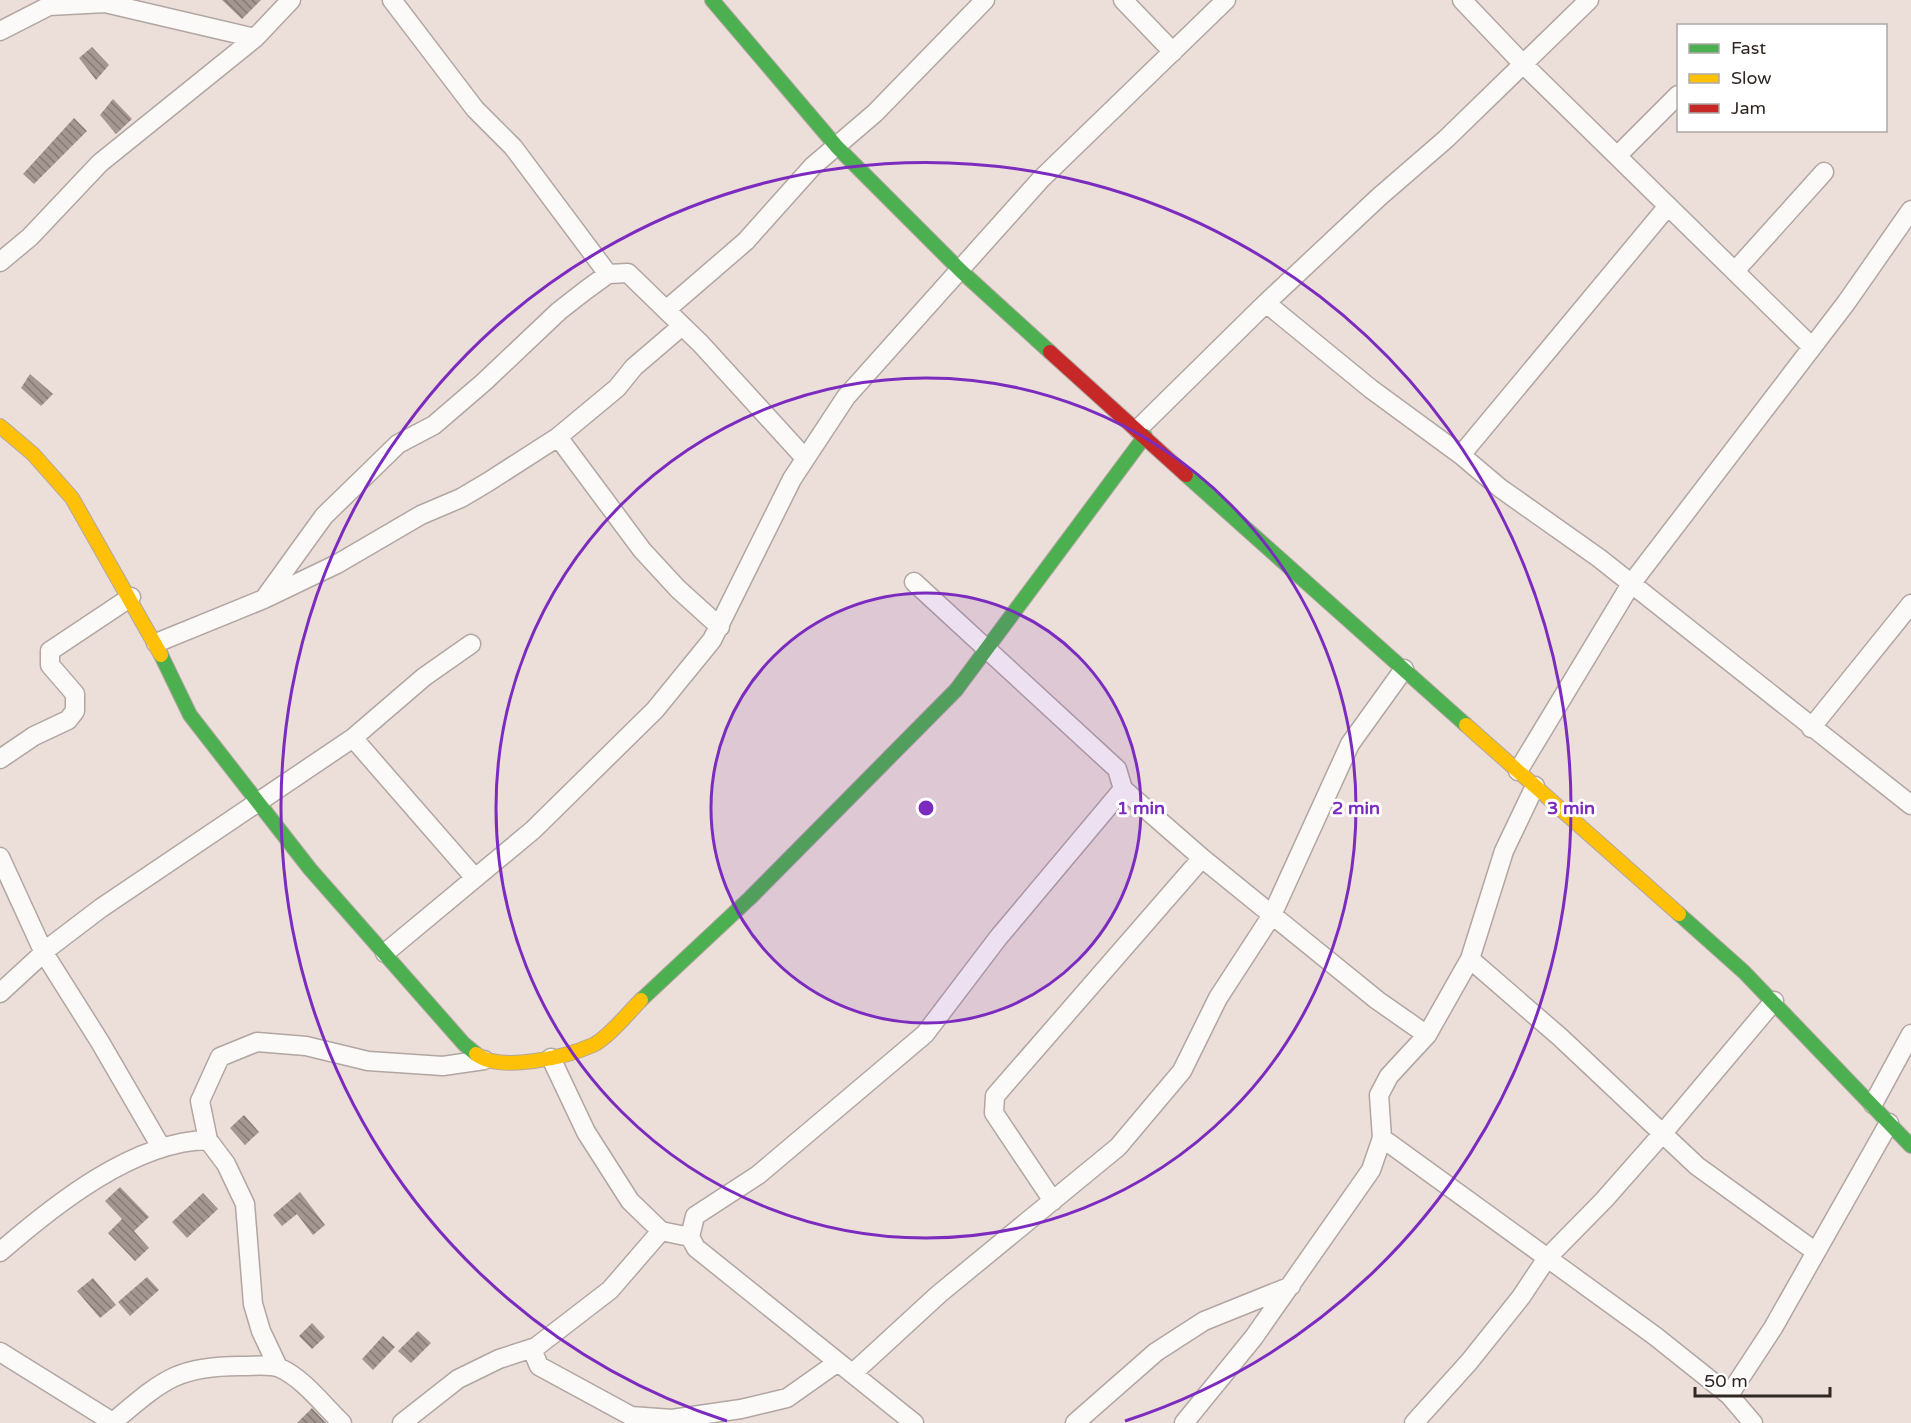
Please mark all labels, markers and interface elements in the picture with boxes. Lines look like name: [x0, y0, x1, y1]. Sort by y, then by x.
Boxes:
legend: [1677, 24, 1887, 132]
text: Fast: [1731, 37, 1766, 59]
text: Slow: [1731, 67, 1772, 89]
text: Jam: [1731, 97, 1766, 119]
text: 1 min: [1117, 797, 1165, 819]
text: 2 min: [1332, 797, 1380, 819]
text: 3 min: [1547, 797, 1595, 819]
centre of rings: [916, 798, 936, 818]
scale bar: [1695, 1360, 1830, 1398]
text: 50 m: [1704, 1370, 1748, 1392]

